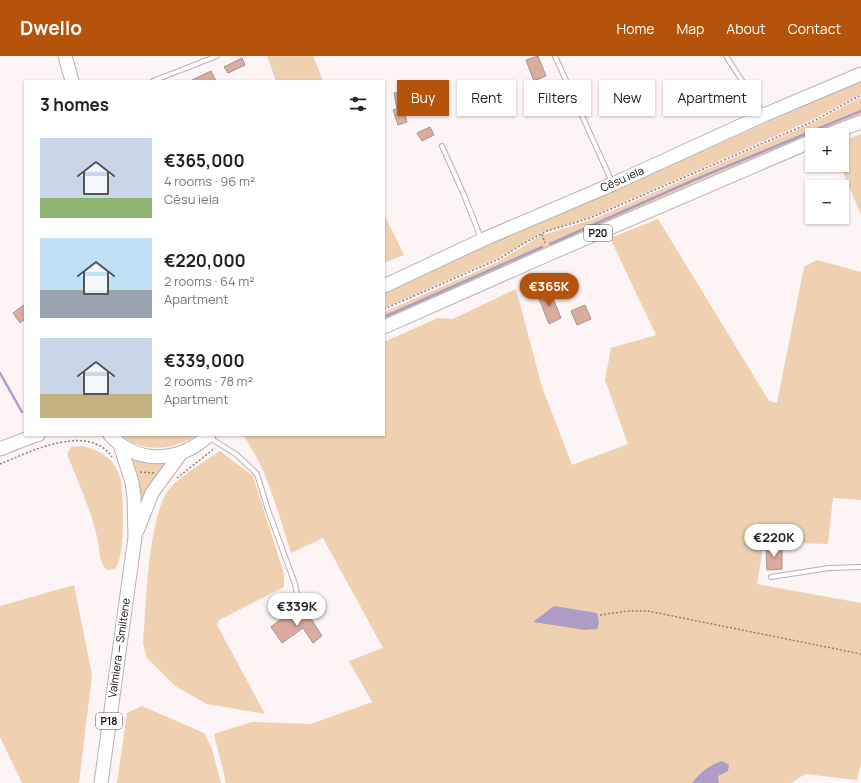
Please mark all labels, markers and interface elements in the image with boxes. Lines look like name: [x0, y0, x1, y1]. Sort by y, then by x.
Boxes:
text: Dwello: [20, 15, 82, 41]
text: Home: [617, 19, 654, 38]
text: Map: [676, 19, 704, 38]
text: About: [726, 19, 766, 38]
text: Contact: [788, 19, 841, 38]
chip: Buy: [397, 80, 449, 116]
chip: Rent: [457, 80, 516, 116]
chip: Filters: [524, 80, 591, 116]
chip: New: [599, 80, 655, 116]
chip: Apartment: [663, 80, 761, 116]
text: 3 homes: [40, 93, 109, 116]
icon: filters: [347, 93, 369, 115]
map controls: [805, 128, 849, 224]
button: +: [805, 128, 849, 172]
text: €365,000: [164, 149, 245, 172]
icon: home: [72, 154, 120, 202]
street label: Cēsu iela: [598, 162, 646, 195]
text: 4 rooms · 96 m²: [164, 172, 255, 190]
button: −: [805, 180, 849, 224]
text: Cēsu iela: [164, 190, 219, 208]
road number: P20: [584, 225, 612, 241]
text: €220,000: [164, 249, 246, 272]
icon: home: [72, 254, 120, 302]
text: 2 rooms · 64 m²: [164, 272, 255, 290]
pin: €365K: [521, 273, 577, 307]
text: €365K: [529, 277, 569, 295]
text: Apartment: [164, 290, 228, 308]
text: €339,000: [164, 349, 245, 372]
icon: home: [72, 354, 120, 402]
text: 2 rooms · 78 m²: [164, 372, 253, 390]
text: Apartment: [164, 390, 228, 408]
pin: €220K: [746, 524, 802, 558]
text: €220K: [753, 528, 795, 546]
pin: €339K: [269, 593, 325, 627]
street label: Valmiera — Smiltene: [104, 597, 133, 699]
text: €339K: [277, 597, 317, 615]
road number: P18: [96, 713, 122, 729]

